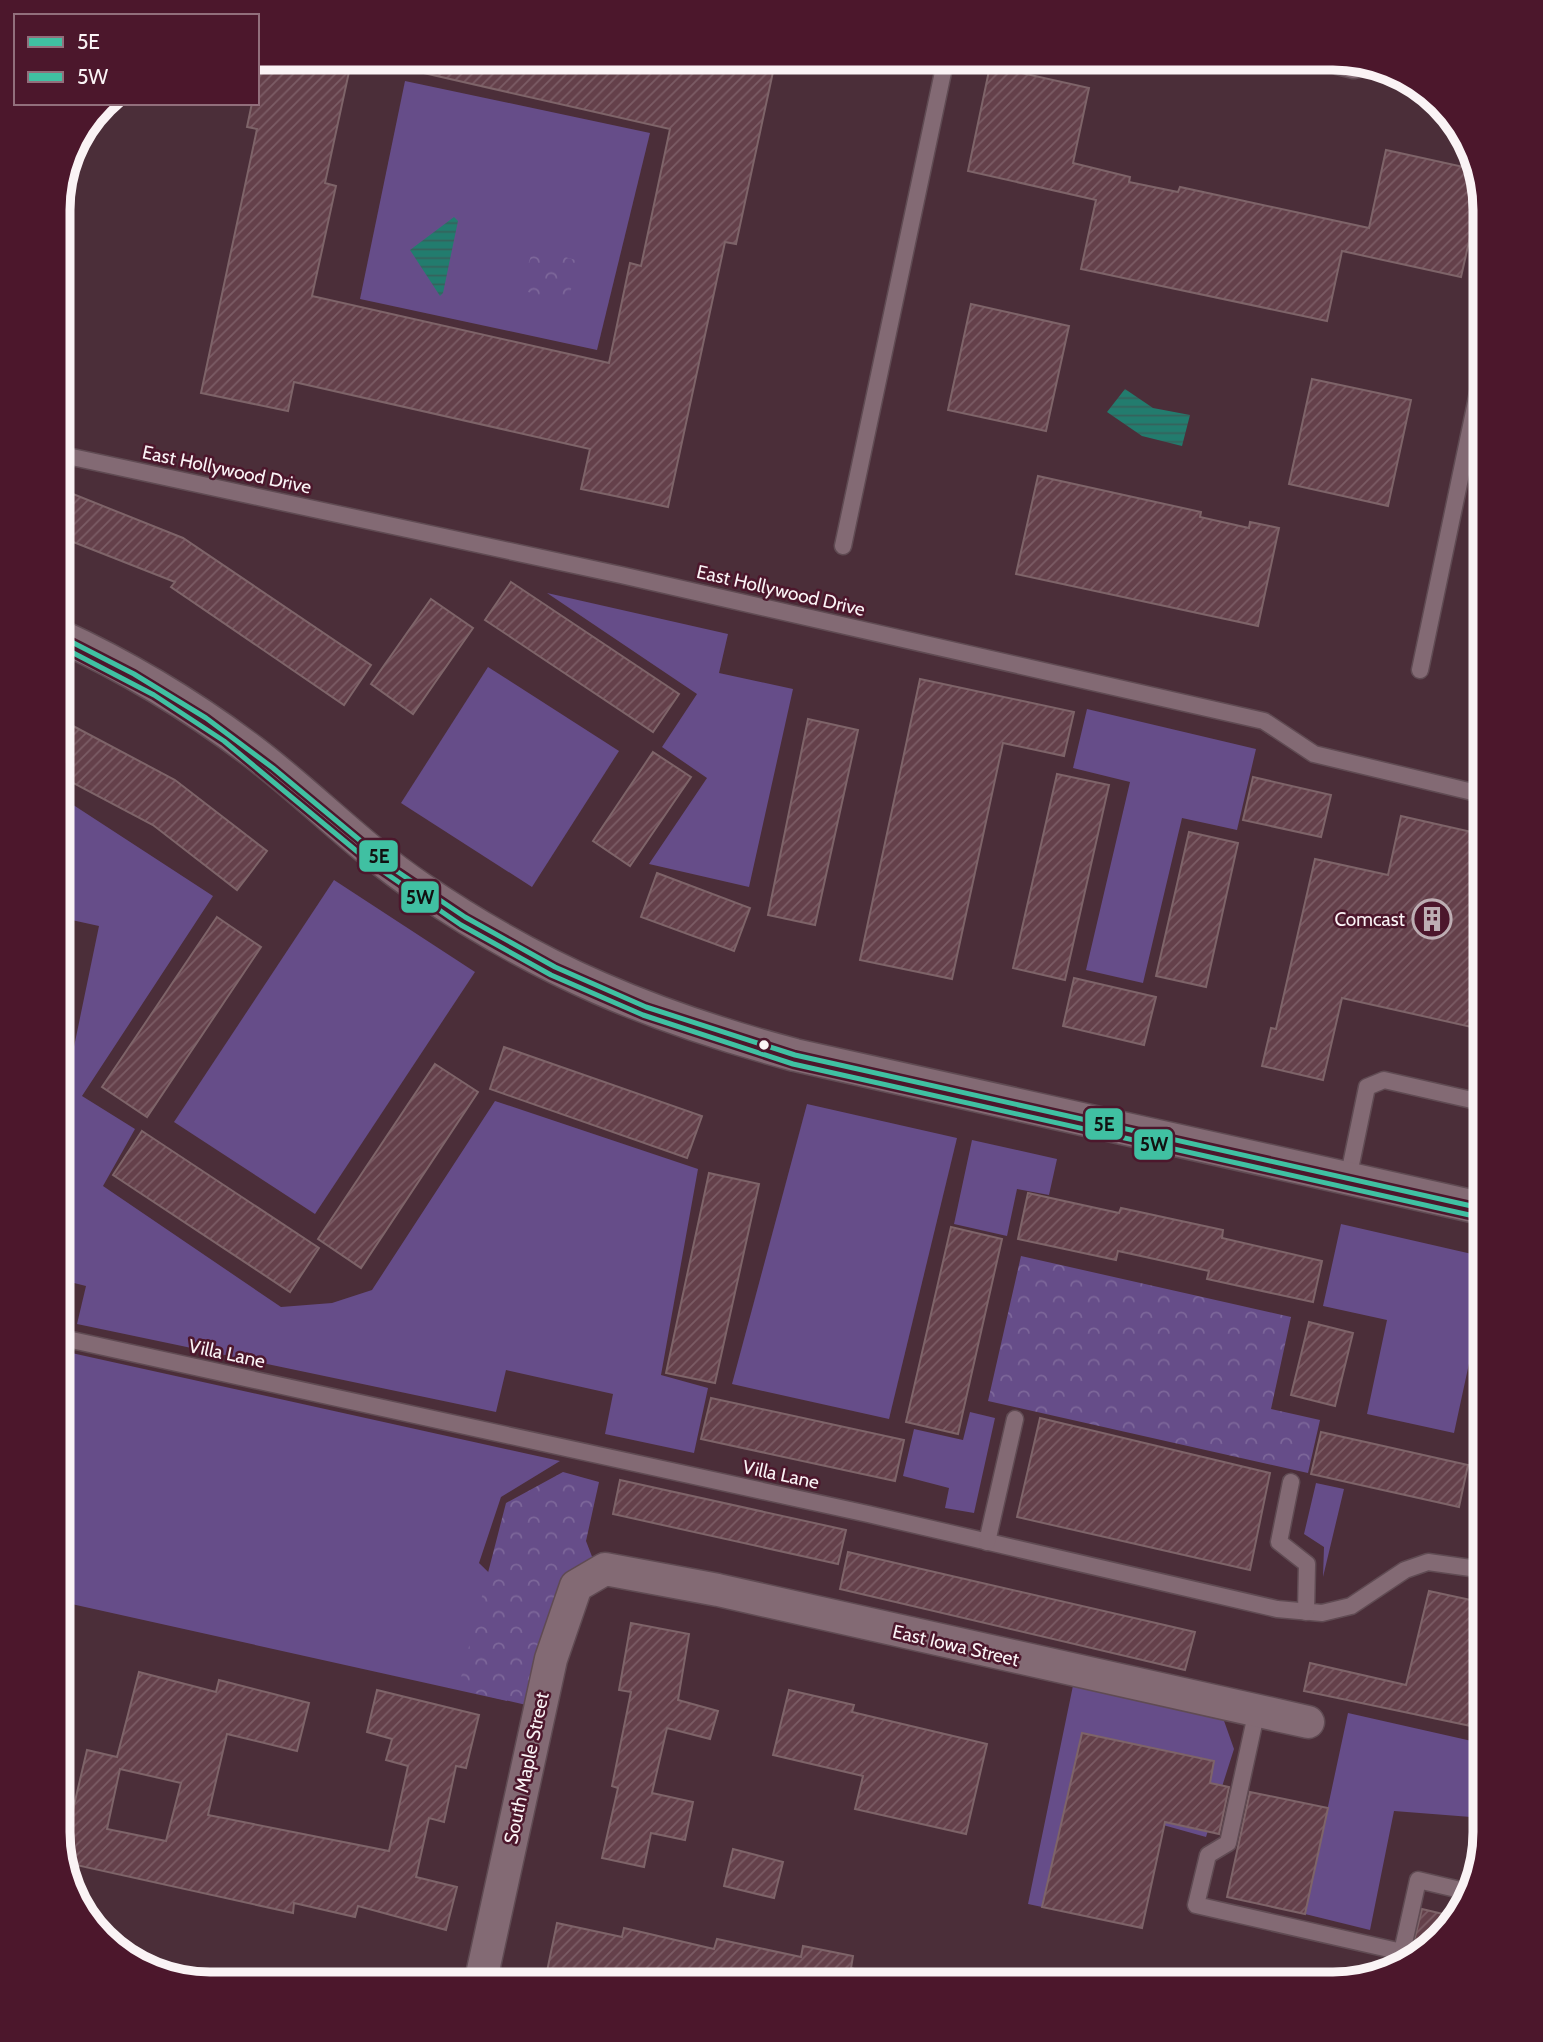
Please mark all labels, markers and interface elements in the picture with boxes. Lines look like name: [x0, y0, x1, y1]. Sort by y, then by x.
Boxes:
legend: [14, 14, 259, 105]
text: 5E: [77, 29, 100, 54]
text: 5W: [77, 64, 108, 89]
street label: East Hollywood Drive: [140, 440, 314, 499]
street label: East Hollywood Drive: [694, 560, 868, 621]
line badge: 5E: [358, 839, 399, 873]
text: 5E: [369, 845, 390, 868]
line badge: 5W: [400, 880, 440, 914]
text: 5W: [406, 886, 435, 909]
building icon: Comcast: [1411, 898, 1453, 940]
place label: Comcast: [1334, 908, 1406, 931]
unlabelled marker: [757, 1038, 771, 1052]
line badge: 5E: [1084, 1107, 1124, 1141]
text: 5E: [1094, 1113, 1115, 1136]
line badge: 5W: [1133, 1128, 1174, 1161]
text: 5W: [1140, 1133, 1169, 1156]
street label: Villa Lane: [186, 1334, 268, 1373]
street label: Villa Lane: [740, 1455, 822, 1494]
street label: East Iowa Street: [890, 1620, 1022, 1671]
street label: South Maple Street: [499, 1689, 554, 1846]

